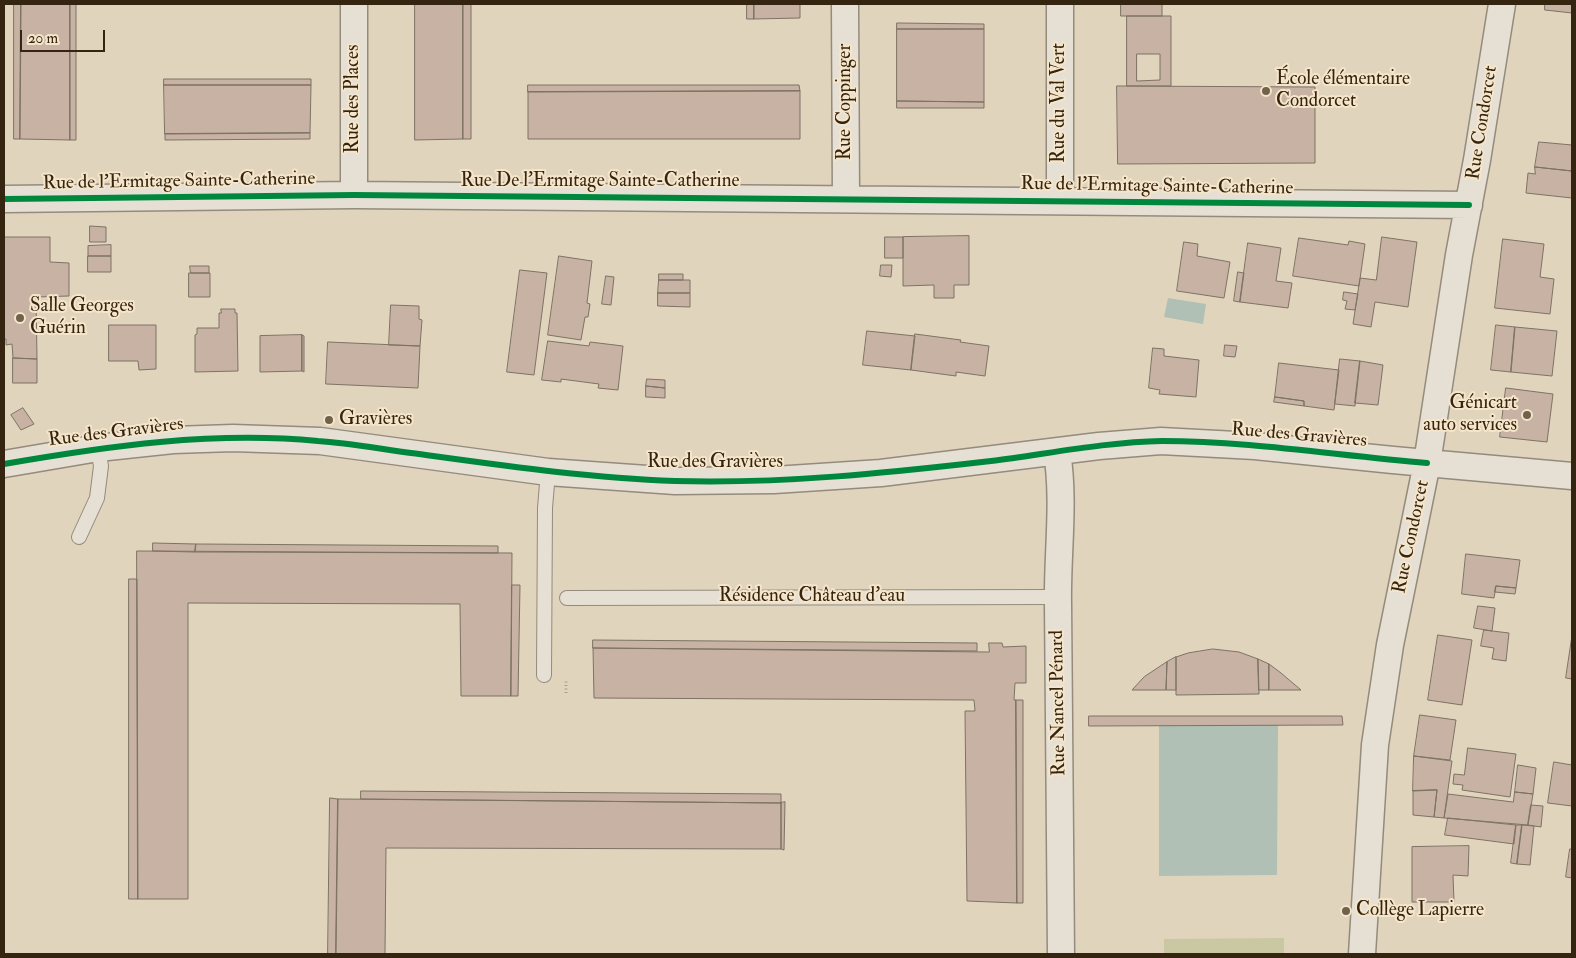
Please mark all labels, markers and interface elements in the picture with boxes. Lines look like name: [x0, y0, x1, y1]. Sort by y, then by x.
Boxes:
scale bar: [22, 20, 108, 52]
text: 20 m: [28, 29, 58, 48]
street label: Rue du Val Vert: [1049, 43, 1071, 163]
street label: Rue Coppinger: [835, 44, 857, 160]
street label: Rue des Places: [343, 45, 365, 153]
street label: Rue Condorcet: [1463, 64, 1503, 182]
place label: École élémentaire Condorcet: [1276, 69, 1410, 113]
marker: École élémentaire Condorcet: [1260, 85, 1272, 97]
street label: Rue de l'Ermitage Sainte-Catherine: [42, 168, 316, 196]
street label: Rue De l'Ermitage Sainte-Catherine: [461, 171, 739, 193]
street label: Rue de l'Ermitage Sainte-Catherine: [1020, 173, 1294, 201]
place label: Salle Georges Guérin: [30, 296, 134, 340]
marker: Salle Georges Guérin: [14, 312, 26, 324]
place label: Génicart auto services: [1423, 393, 1517, 437]
place label: Gravières: [339, 409, 412, 431]
marker: Génicart auto services: [1521, 409, 1533, 421]
street label: Rue des Gravières: [47, 413, 185, 453]
marker: Gravières: [323, 414, 335, 426]
street label: Rue des Gravières: [1230, 419, 1368, 453]
street label: Rue des Gravières: [647, 452, 783, 474]
street label: Rue Condorcet: [1389, 478, 1435, 596]
street label: Résidence Château d'eau: [719, 586, 905, 608]
street label: Rue Nancel Pénard: [1046, 630, 1072, 776]
place label: Collège Lapierre: [1356, 900, 1484, 922]
marker: Collège Lapierre: [1340, 905, 1352, 917]

